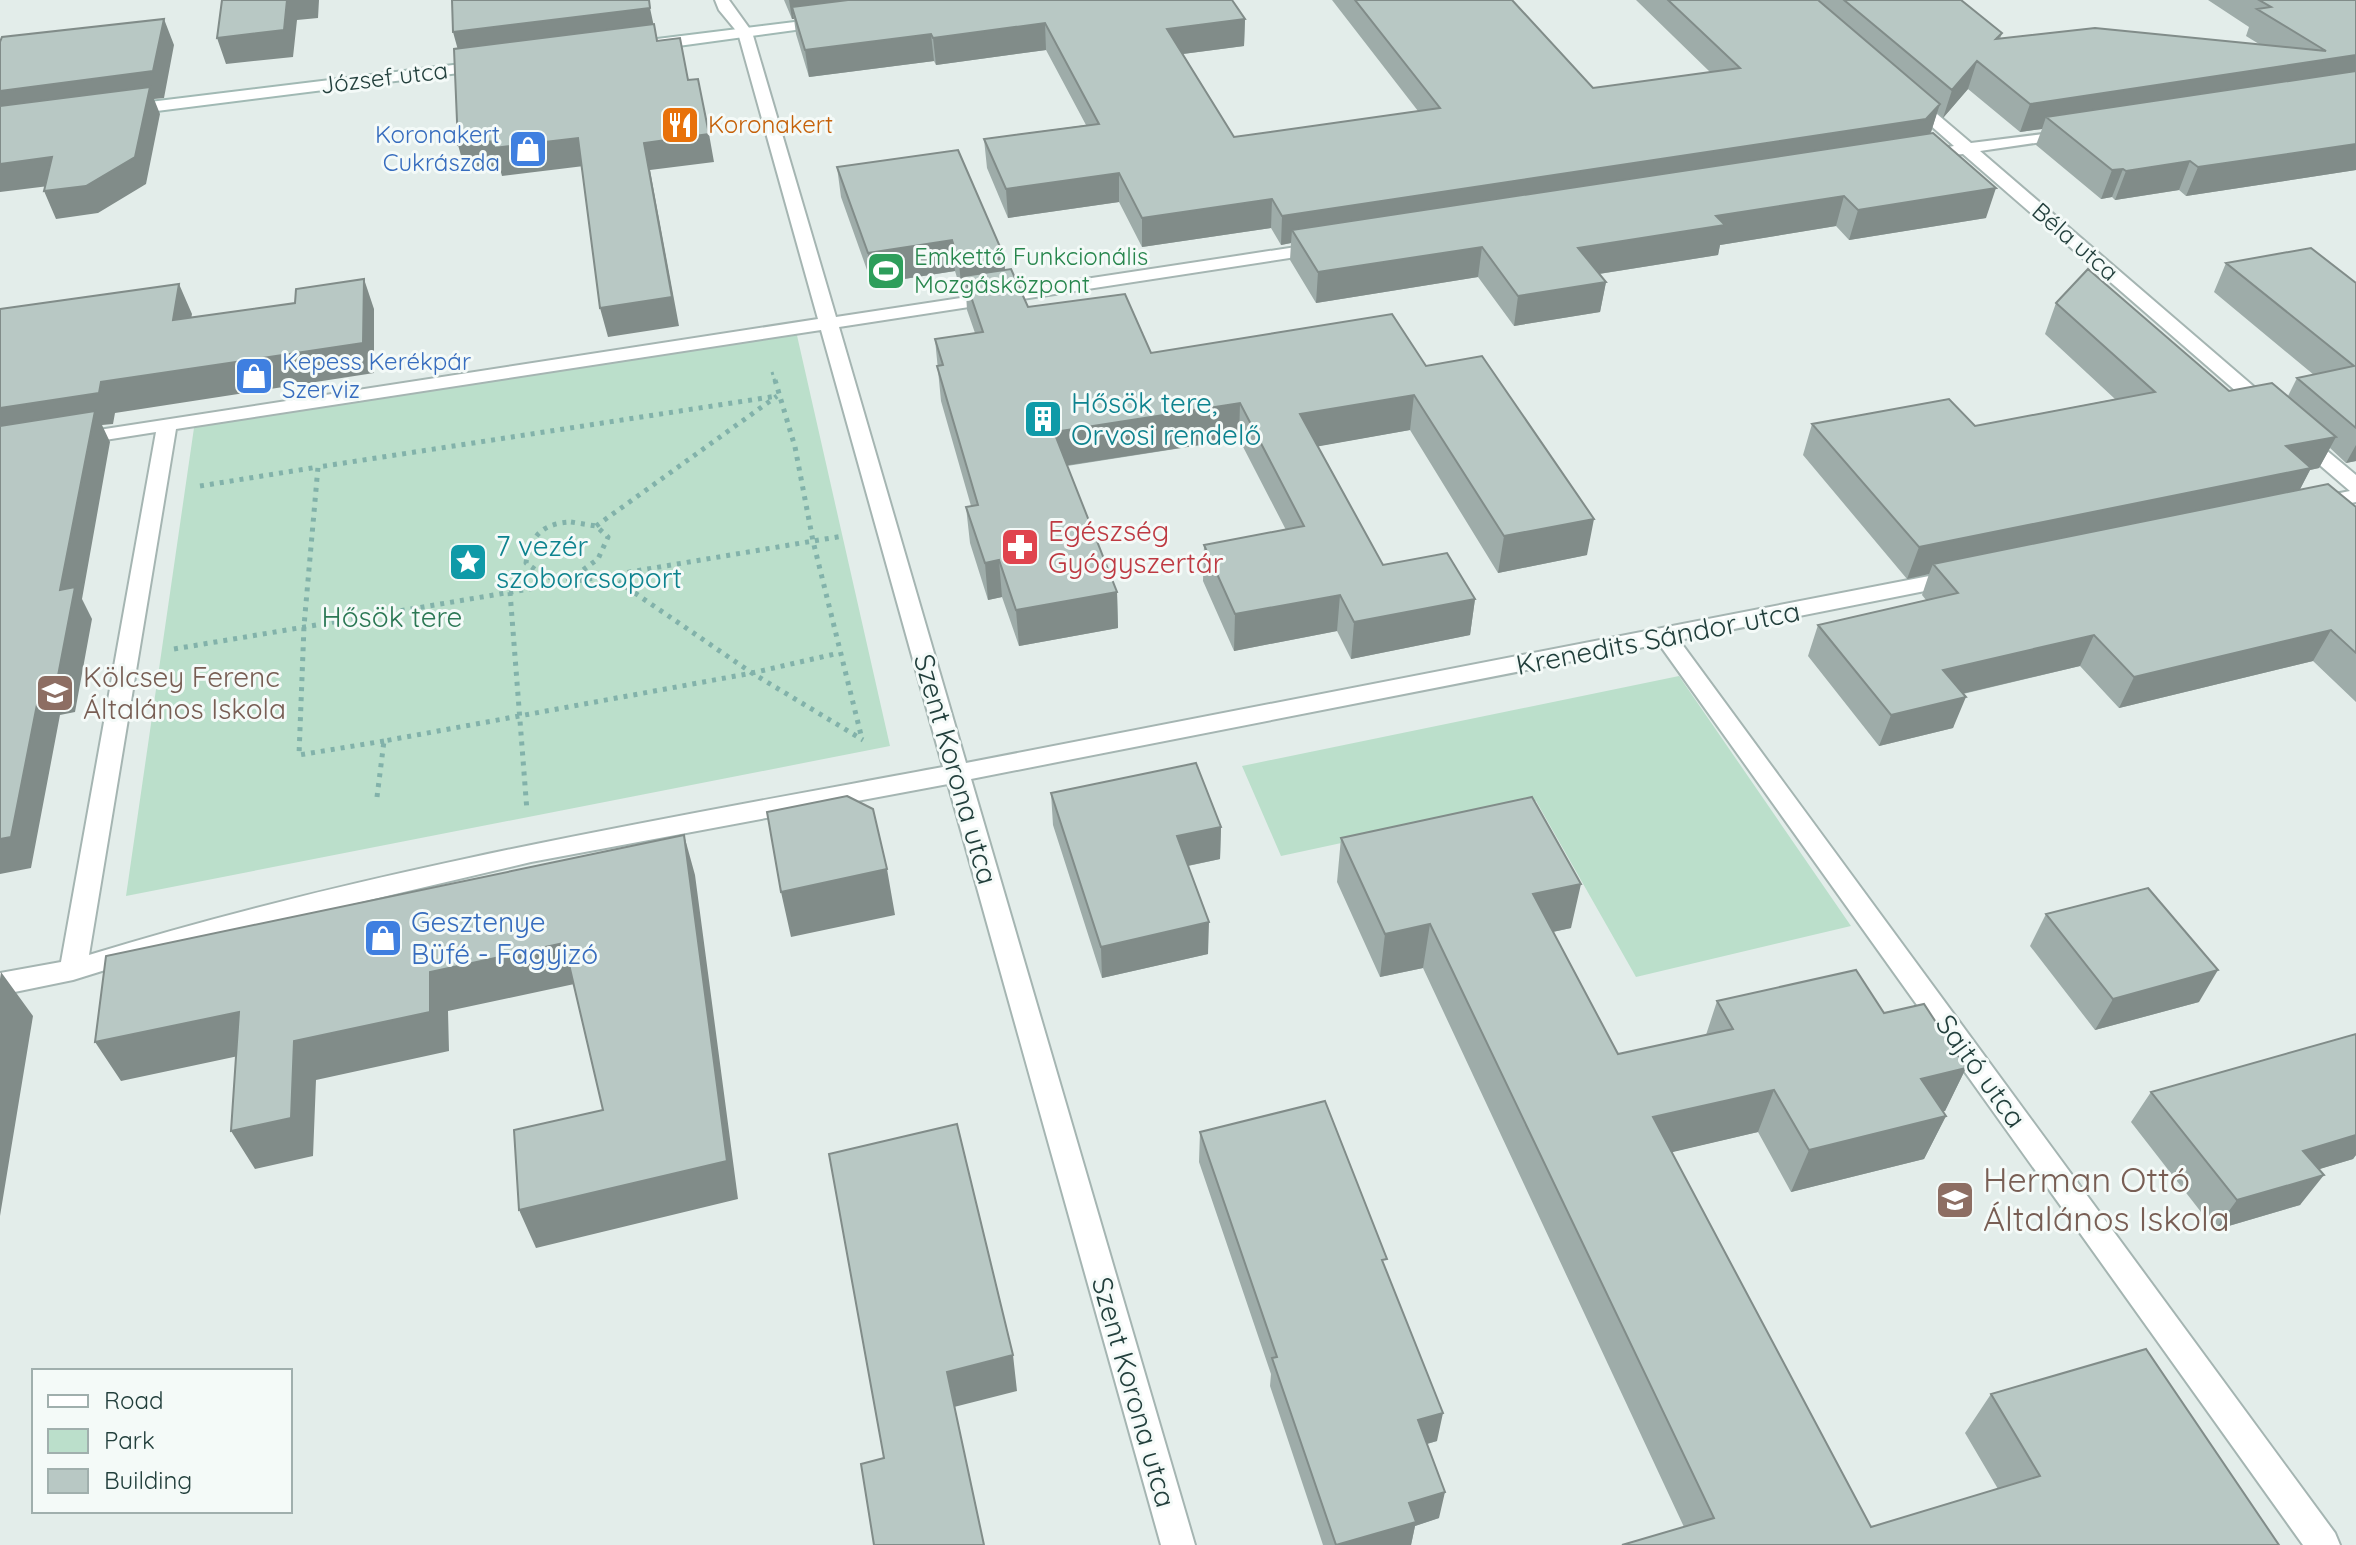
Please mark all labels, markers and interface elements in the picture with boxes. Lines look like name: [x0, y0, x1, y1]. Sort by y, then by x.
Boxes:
street label: József utca: [318, 54, 449, 100]
restaurant icon: Koronakert: [659, 104, 701, 146]
place label: Koronakert: [708, 109, 833, 139]
place label: Koronakert Cukrászda: [375, 119, 500, 177]
shop icon: Koronakert Cukrászda: [507, 128, 549, 170]
street label: Béla utca: [2026, 196, 2125, 287]
place label: Emkettő Funkcionális Mozgásközpont: [914, 241, 1148, 299]
sports icon: Emkettő Funkcionális Mozgásközpont: [865, 250, 907, 292]
place label: Kepess Kerékpár Szerviz: [282, 346, 471, 404]
shop icon: Kepess Kerékpár Szerviz: [233, 355, 275, 397]
place label: Hősök tere, Orvosi rendelő: [1071, 385, 1261, 452]
building icon: Hősök tere, Orvosi rendelő: [1022, 398, 1064, 440]
place label: Egészség Gyógyszertár: [1048, 513, 1224, 580]
pharmacy icon: Egészség Gyógyszertár: [999, 526, 1041, 568]
place label: 7 vezér szoborcsoport: [496, 528, 682, 595]
place icon: 7 vezér szoborcsoport: [447, 541, 489, 583]
street label: Krenedits Sándor utca: [1513, 593, 1803, 682]
park label: Hősök tere: [322, 599, 462, 634]
street label: Szent Korona utca: [907, 650, 1006, 888]
place label: Kölcsey Ferenc Általános Iskola: [83, 659, 286, 726]
school or university icon: Kölcsey Ferenc Általános Iskola: [34, 672, 76, 714]
place label: Gesztenye Büfé - Fagyizó: [411, 904, 598, 971]
shop icon: Gesztenye Büfé - Fagyizó: [362, 917, 404, 959]
street label: Sajtó utca: [1929, 1007, 2034, 1134]
place label: Herman Ottó Általános Iskola: [1983, 1158, 2230, 1240]
school or university icon: Herman Ottó Általános Iskola: [1934, 1179, 1976, 1221]
street label: Szent Korona utca: [1085, 1273, 1184, 1511]
legend: [32, 1369, 292, 1513]
text: Road: [104, 1385, 164, 1415]
text: Park: [104, 1425, 155, 1455]
text: Building: [104, 1465, 192, 1495]

